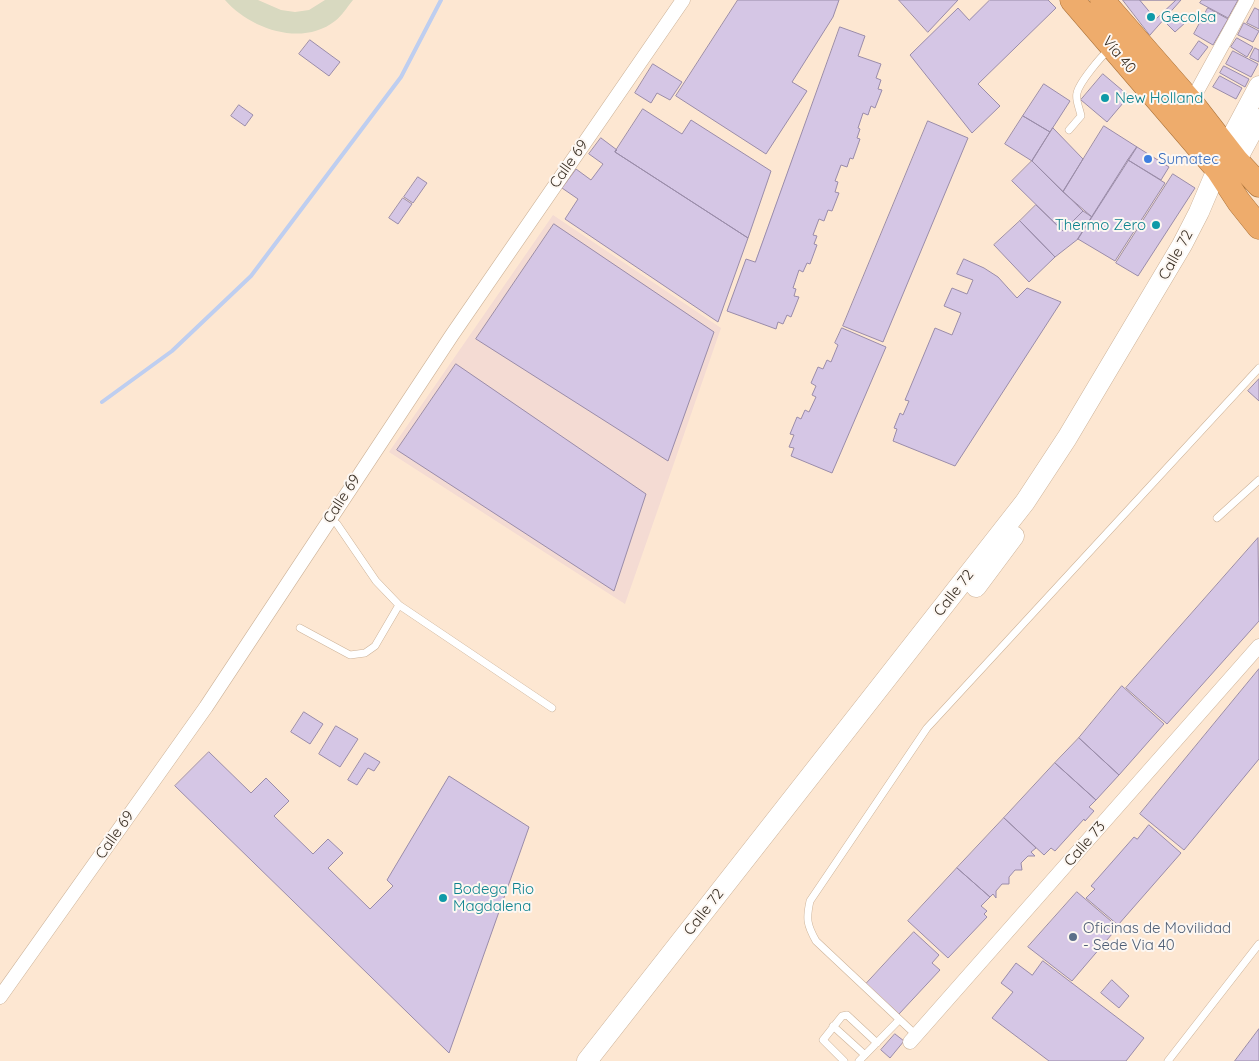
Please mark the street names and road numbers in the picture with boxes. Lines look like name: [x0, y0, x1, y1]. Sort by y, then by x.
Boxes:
street label: Vía 40: [1098, 33, 1140, 77]
street label: Calle 69: [546, 136, 592, 192]
street label: Calle 72: [1155, 227, 1197, 283]
street label: Calle 69: [320, 471, 364, 527]
street label: Calle 72: [930, 566, 978, 620]
street label: Calle 69: [92, 807, 138, 863]
street label: Calle 73: [1061, 818, 1109, 870]
street label: Calle 72: [680, 885, 728, 939]

